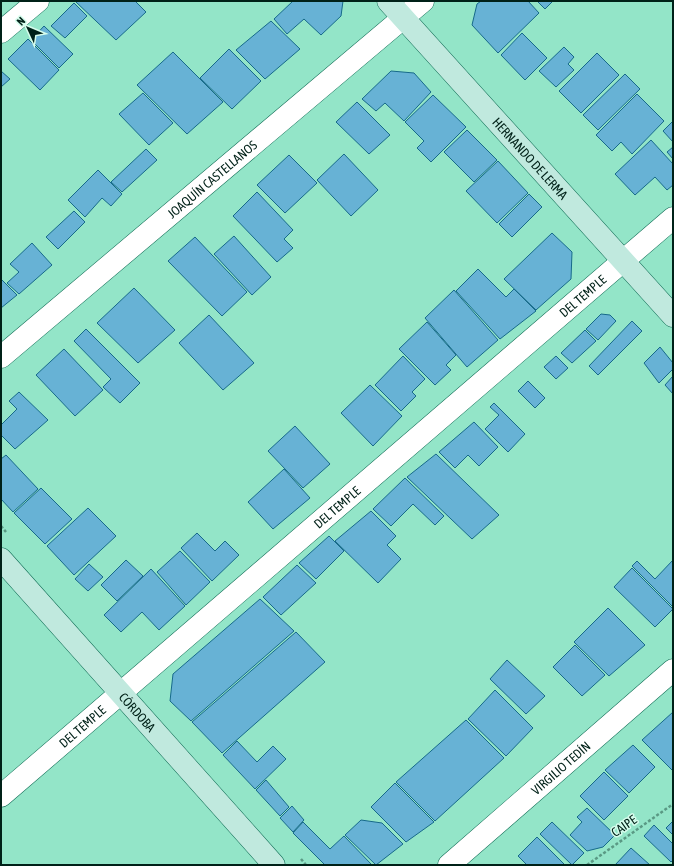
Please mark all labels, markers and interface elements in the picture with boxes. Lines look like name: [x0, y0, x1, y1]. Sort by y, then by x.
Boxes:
north arrow: [8, 8, 48, 48]
text: N: [14, 15, 27, 28]
street label: HERNANDO DE LERMA: [490, 114, 571, 203]
street label: JOAQUÍN CASTELLANOS: [164, 137, 260, 221]
street label: DEL TEMPLE: [556, 271, 609, 320]
street label: DEL TEMPLE: [311, 483, 364, 531]
street label: CÓRDOBA: [116, 689, 159, 735]
street label: DEL TEMPLE: [56, 702, 109, 750]
street label: VIRGILIO TEDÍN: [528, 738, 593, 798]
street label: CAIPE: [608, 812, 640, 840]

